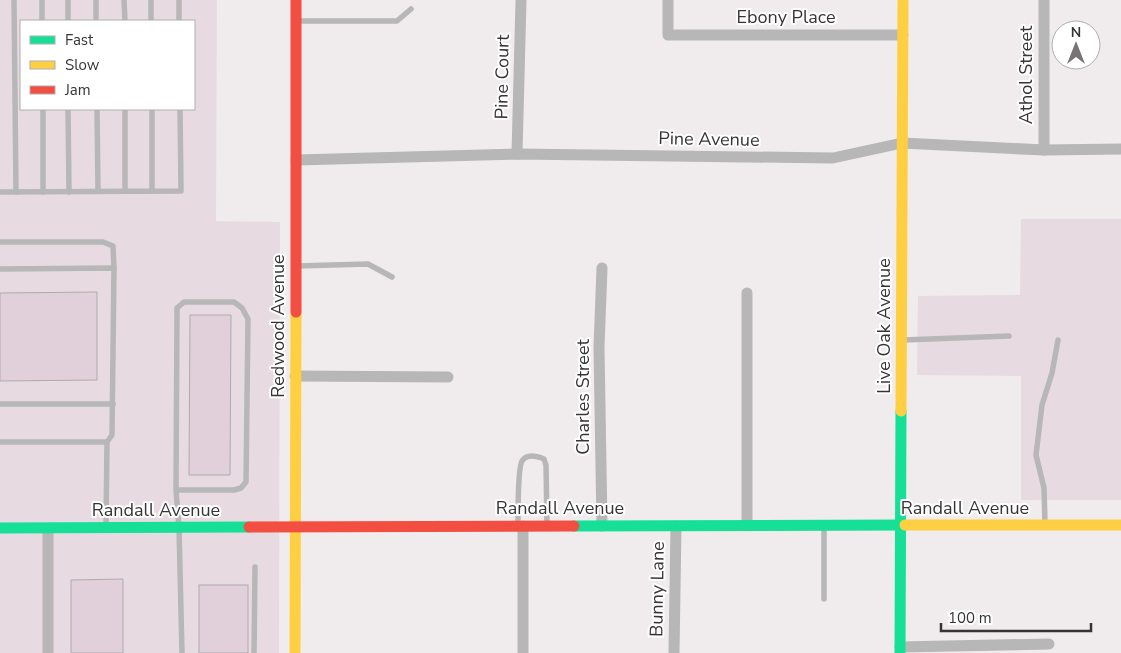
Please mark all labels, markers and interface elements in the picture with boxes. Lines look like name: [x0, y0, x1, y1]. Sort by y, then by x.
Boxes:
street label: Ebony Place: [737, 5, 836, 29]
legend: [20, 20, 195, 110]
north arrow: [1051, 20, 1101, 70]
text: N: [1071, 23, 1081, 42]
street label: Athol Street: [1014, 25, 1038, 124]
text: Fast: [65, 30, 94, 50]
street label: Pine Court: [489, 34, 515, 120]
text: Slow: [65, 55, 100, 75]
text: Jam: [64, 80, 91, 100]
street label: Pine Avenue: [658, 126, 760, 152]
street label: Redwood Avenue: [266, 254, 290, 398]
street label: Live Oak Avenue: [872, 258, 896, 394]
street label: Charles Street: [571, 339, 595, 455]
street label: Randall Avenue: [496, 496, 624, 520]
street label: Randall Avenue: [901, 496, 1029, 520]
street label: Randall Avenue: [92, 498, 220, 522]
street label: Bunny Lane: [644, 541, 670, 637]
scale bar: [941, 600, 1091, 632]
text: 100 m: [948, 608, 992, 628]

